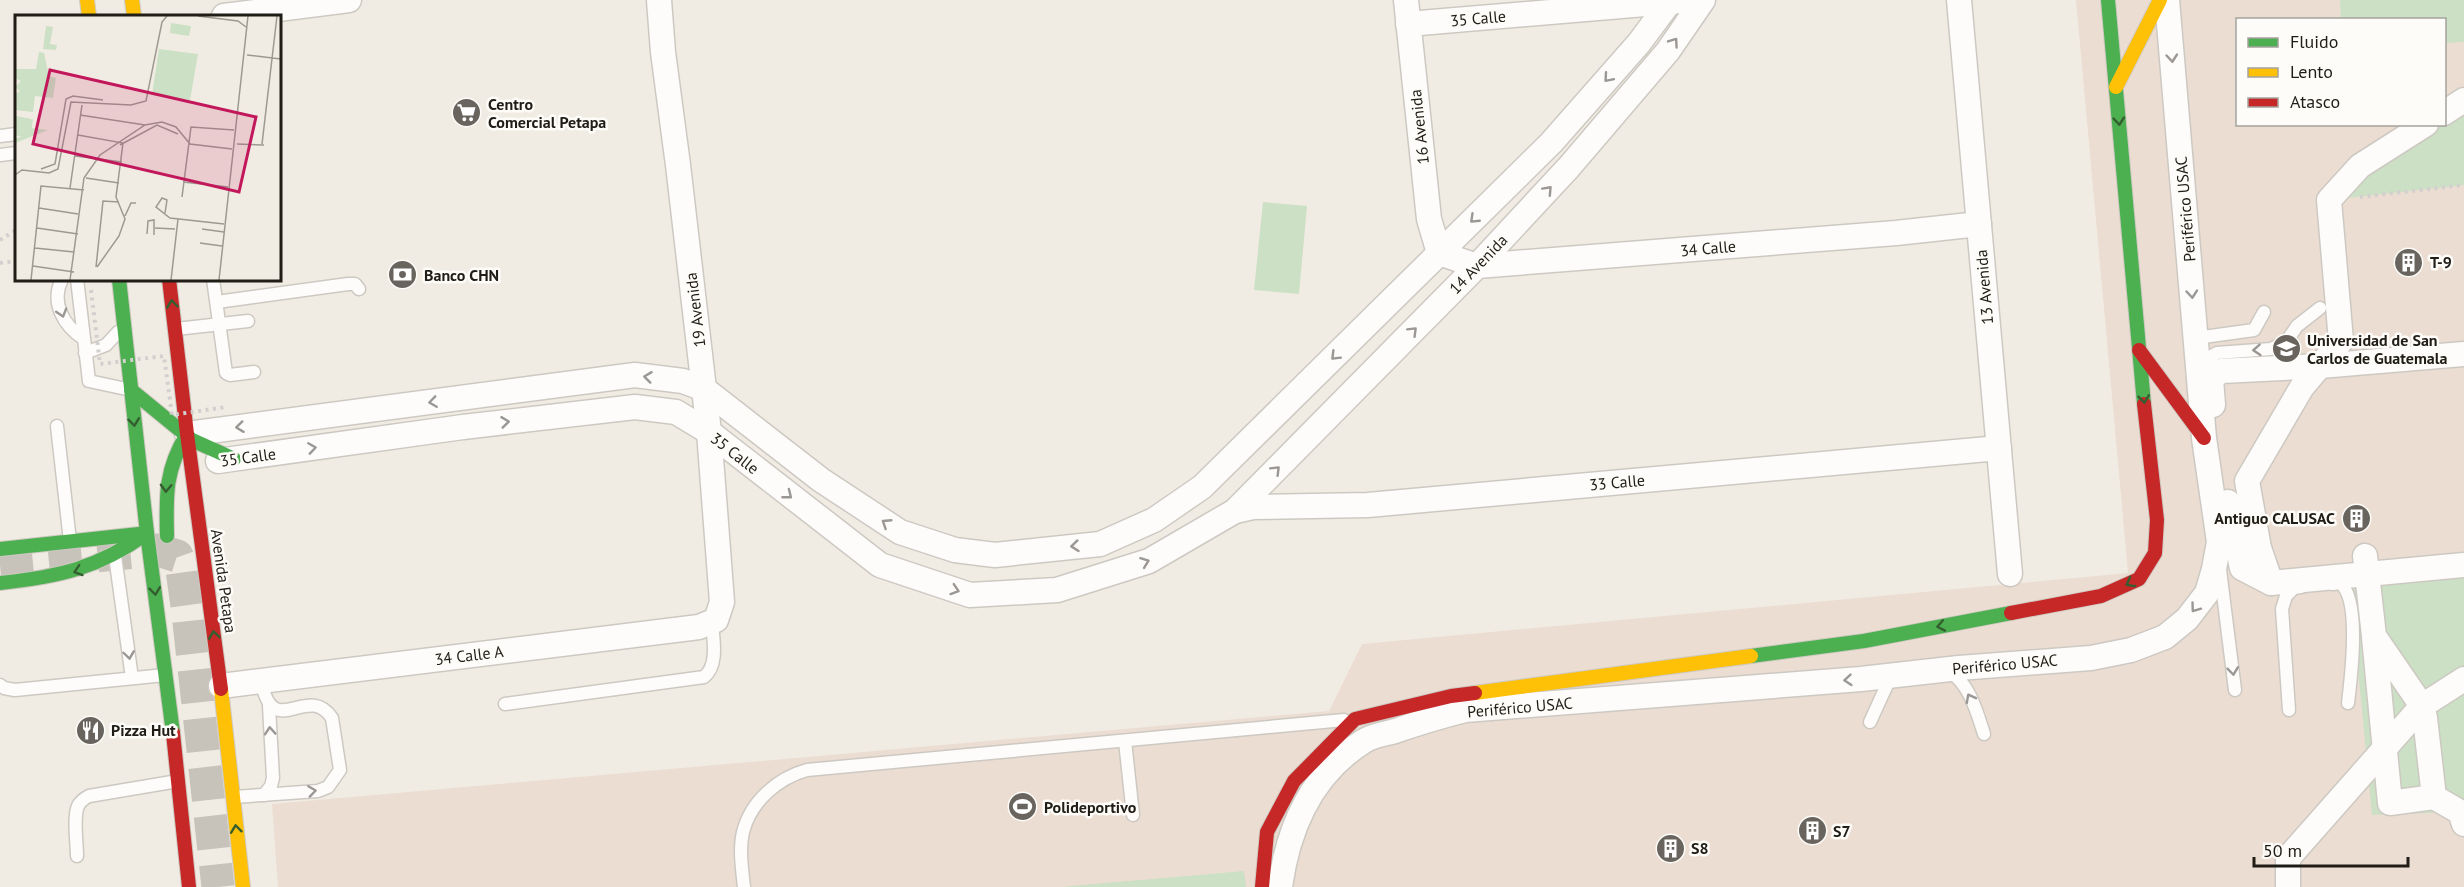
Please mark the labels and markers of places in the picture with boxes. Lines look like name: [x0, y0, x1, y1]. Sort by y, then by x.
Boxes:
place label: Centro Comercial Petapa: [488, 94, 606, 132]
supermarket icon: Centro Comercial Petapa: [451, 97, 483, 129]
building icon: T-9: [2393, 246, 2425, 278]
place label: T-9: [2430, 252, 2452, 272]
bank icon: Banco CHN: [387, 259, 419, 291]
place label: Banco CHN: [424, 265, 499, 285]
place label: Universidad de San Carlos de Guatemala: [2307, 330, 2447, 368]
school or university icon: Universidad de San Carlos de Guatemala: [2270, 333, 2302, 365]
building icon: Antiguo CALUSAC: [2340, 502, 2372, 534]
place label: Antiguo CALUSAC: [2214, 508, 2335, 528]
restaurant icon: Pizza Hut: [74, 714, 106, 746]
place label: Pizza Hut: [111, 720, 176, 740]
sports icon: Polideportivo: [1007, 791, 1039, 823]
place label: Polideportivo: [1044, 797, 1137, 817]
building icon: S7: [1796, 815, 1828, 847]
place label: S7: [1833, 821, 1851, 841]
building icon: S8: [1654, 832, 1686, 864]
place label: S8: [1691, 838, 1709, 858]

